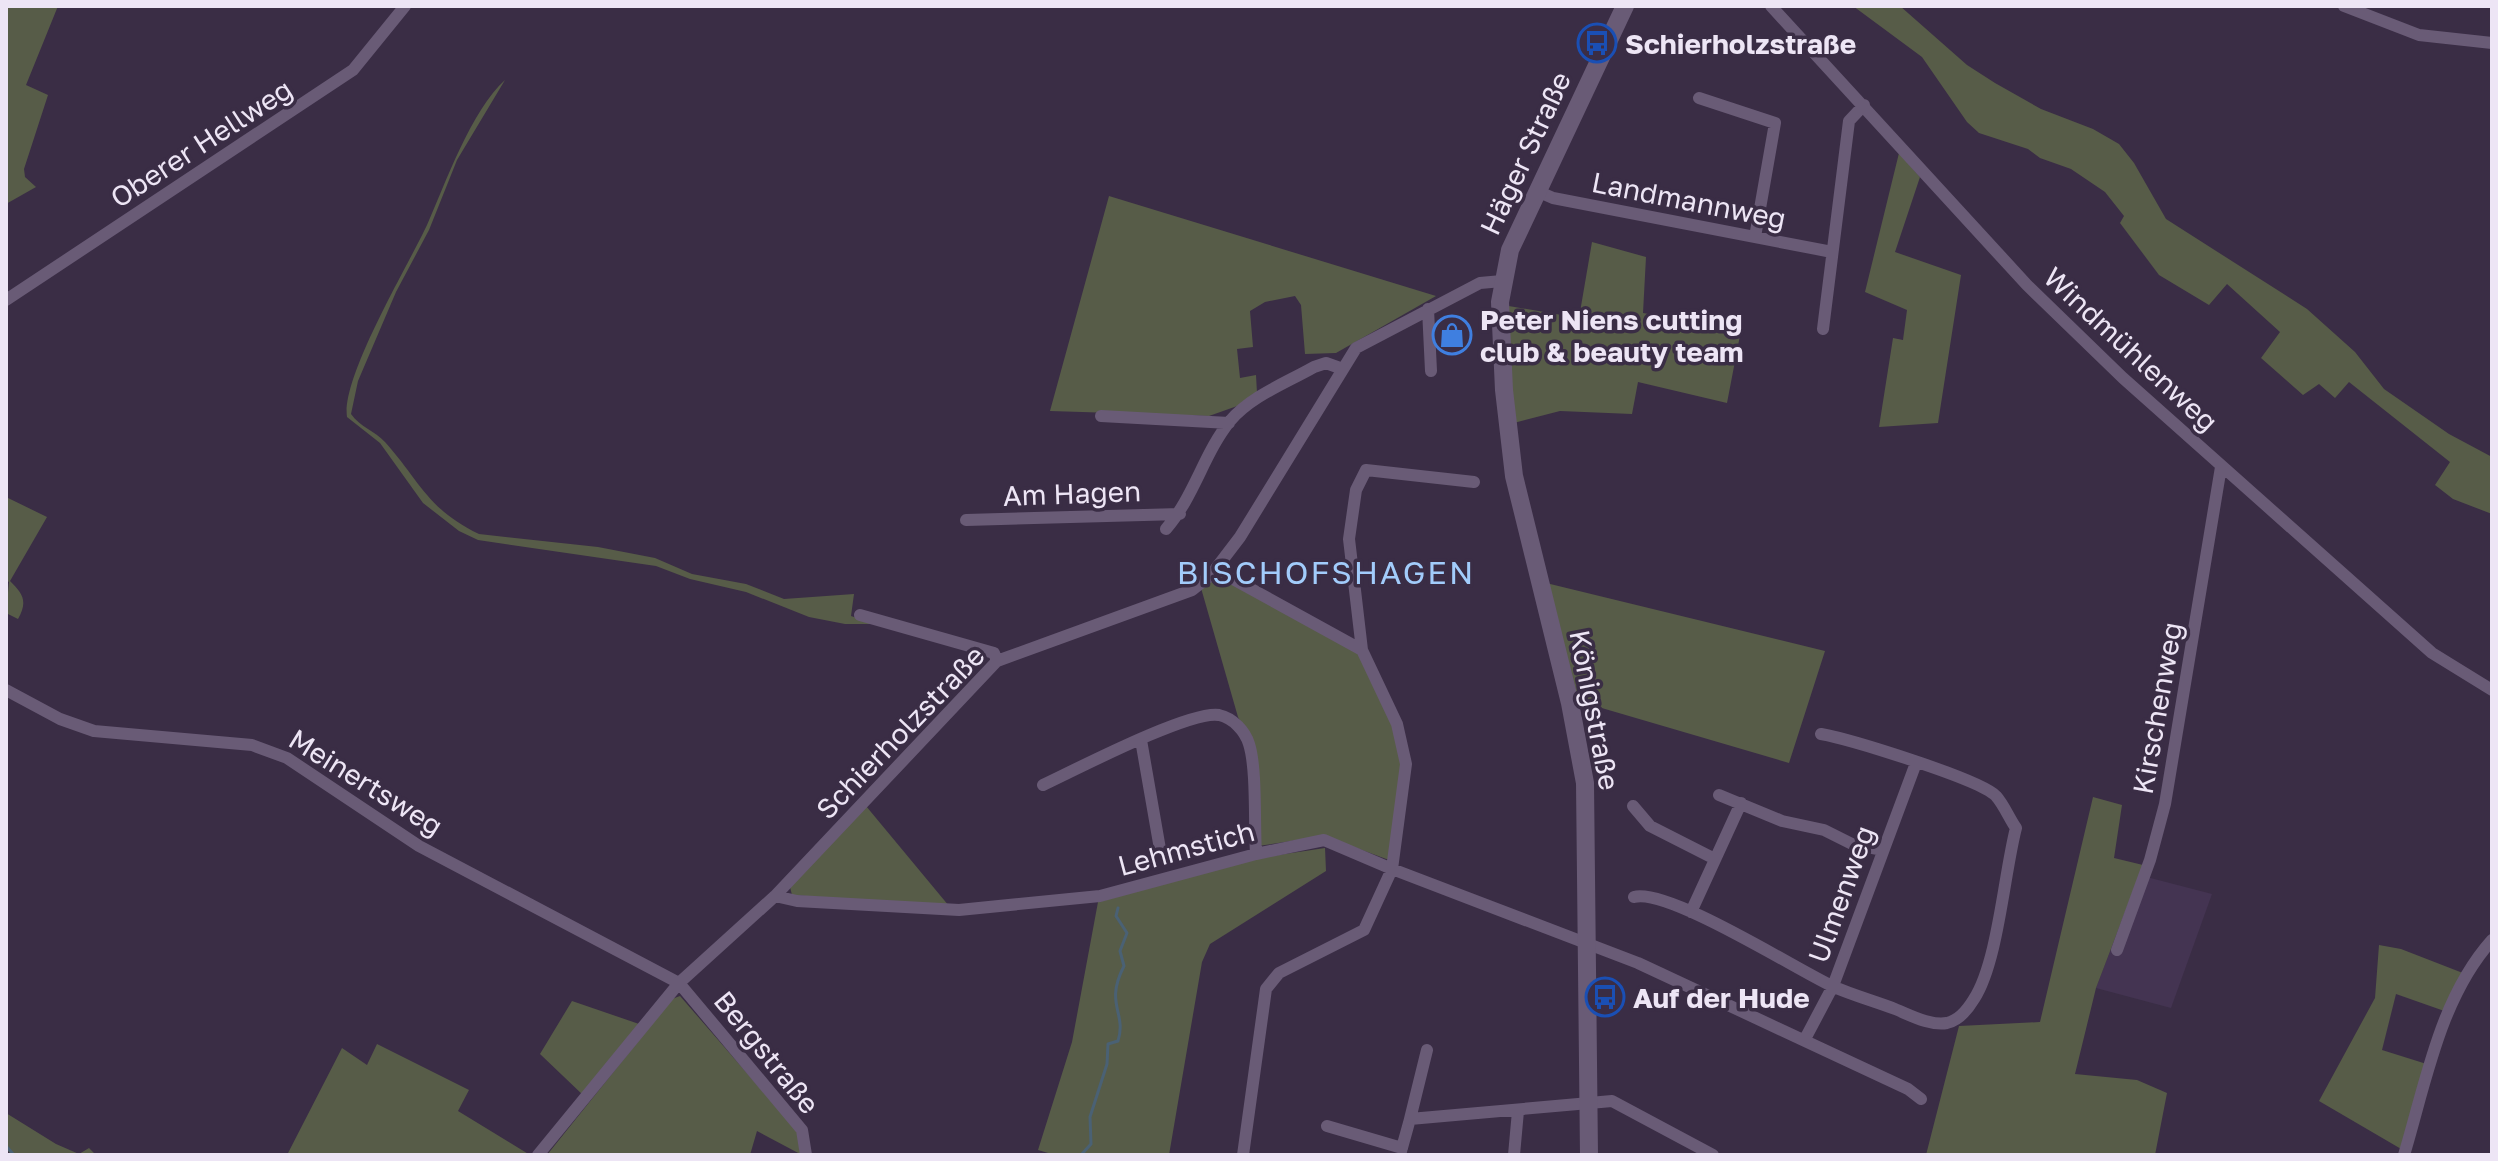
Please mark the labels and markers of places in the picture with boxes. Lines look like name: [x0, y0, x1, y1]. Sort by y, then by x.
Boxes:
bus stop icon: Schierholzstraße: [1576, 22, 1618, 64]
place label: Schierholzstraße: [1625, 27, 1856, 60]
place label: Peter Niens cutting club & beauty team: [1480, 303, 1744, 368]
shop icon: Peter Niens cutting club & beauty team: [1431, 314, 1473, 356]
bus stop icon: Auf der Hude: [1584, 976, 1626, 1018]
place label: Auf der Hude: [1633, 981, 1810, 1014]

